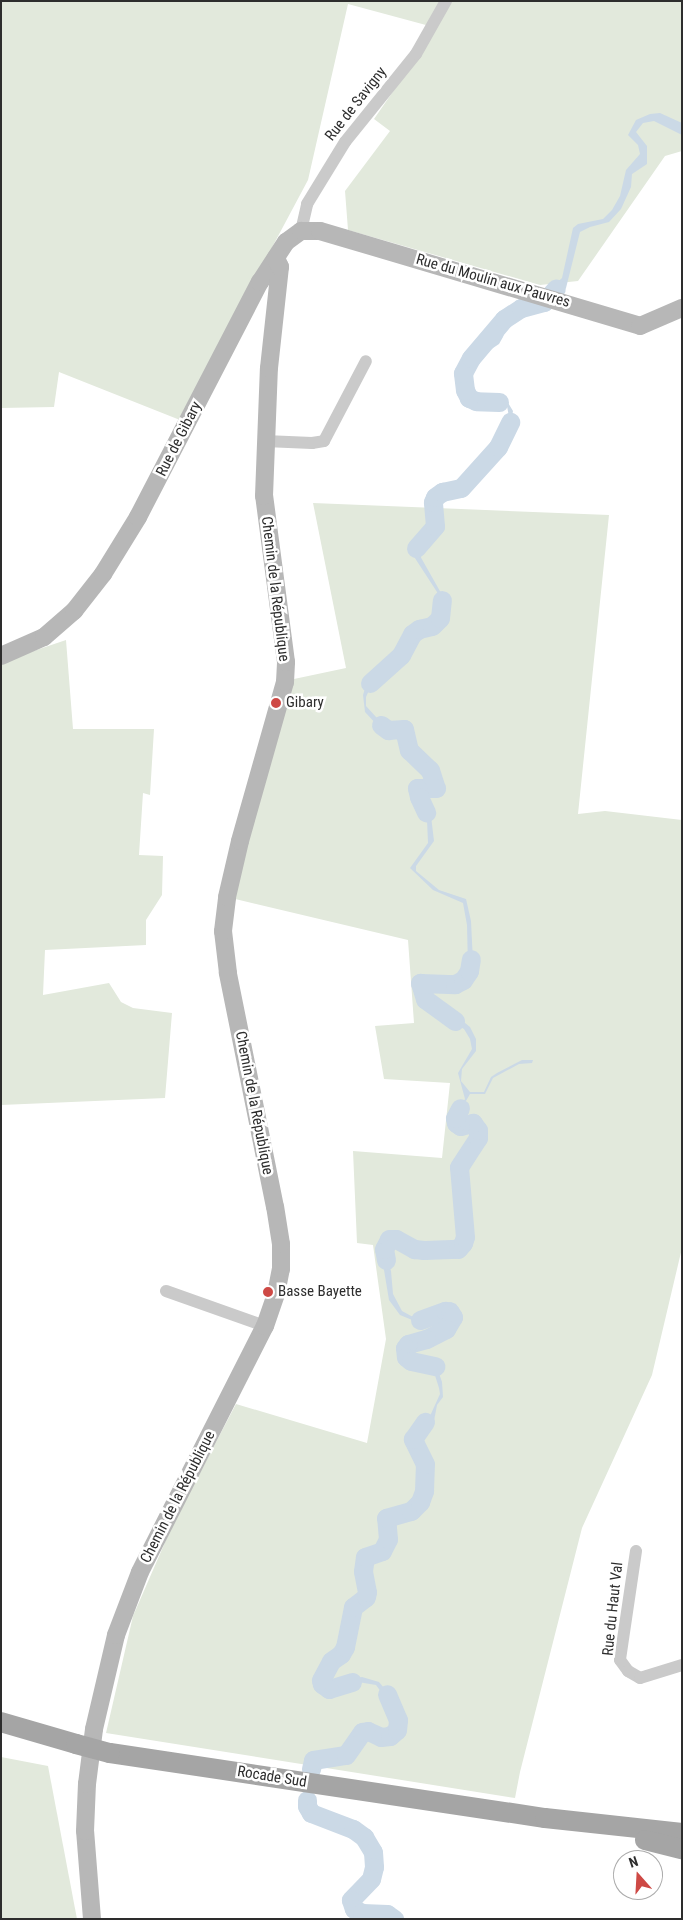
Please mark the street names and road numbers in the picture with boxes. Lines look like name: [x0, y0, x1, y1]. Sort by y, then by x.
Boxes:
street label: Rue de Savigny: [321, 63, 391, 145]
street label: Rue du Moulin aux Pauvres: [414, 250, 572, 312]
street label: Rue de Gibary: [152, 399, 206, 479]
street label: Chemin de la République: [257, 515, 293, 663]
street label: Chemin de la République: [231, 1030, 277, 1176]
street label: Chemin de la République: [137, 1428, 219, 1566]
street label: Rue du Haut Val: [599, 1561, 627, 1657]
street label: Rocade Sud: [236, 1763, 308, 1791]

